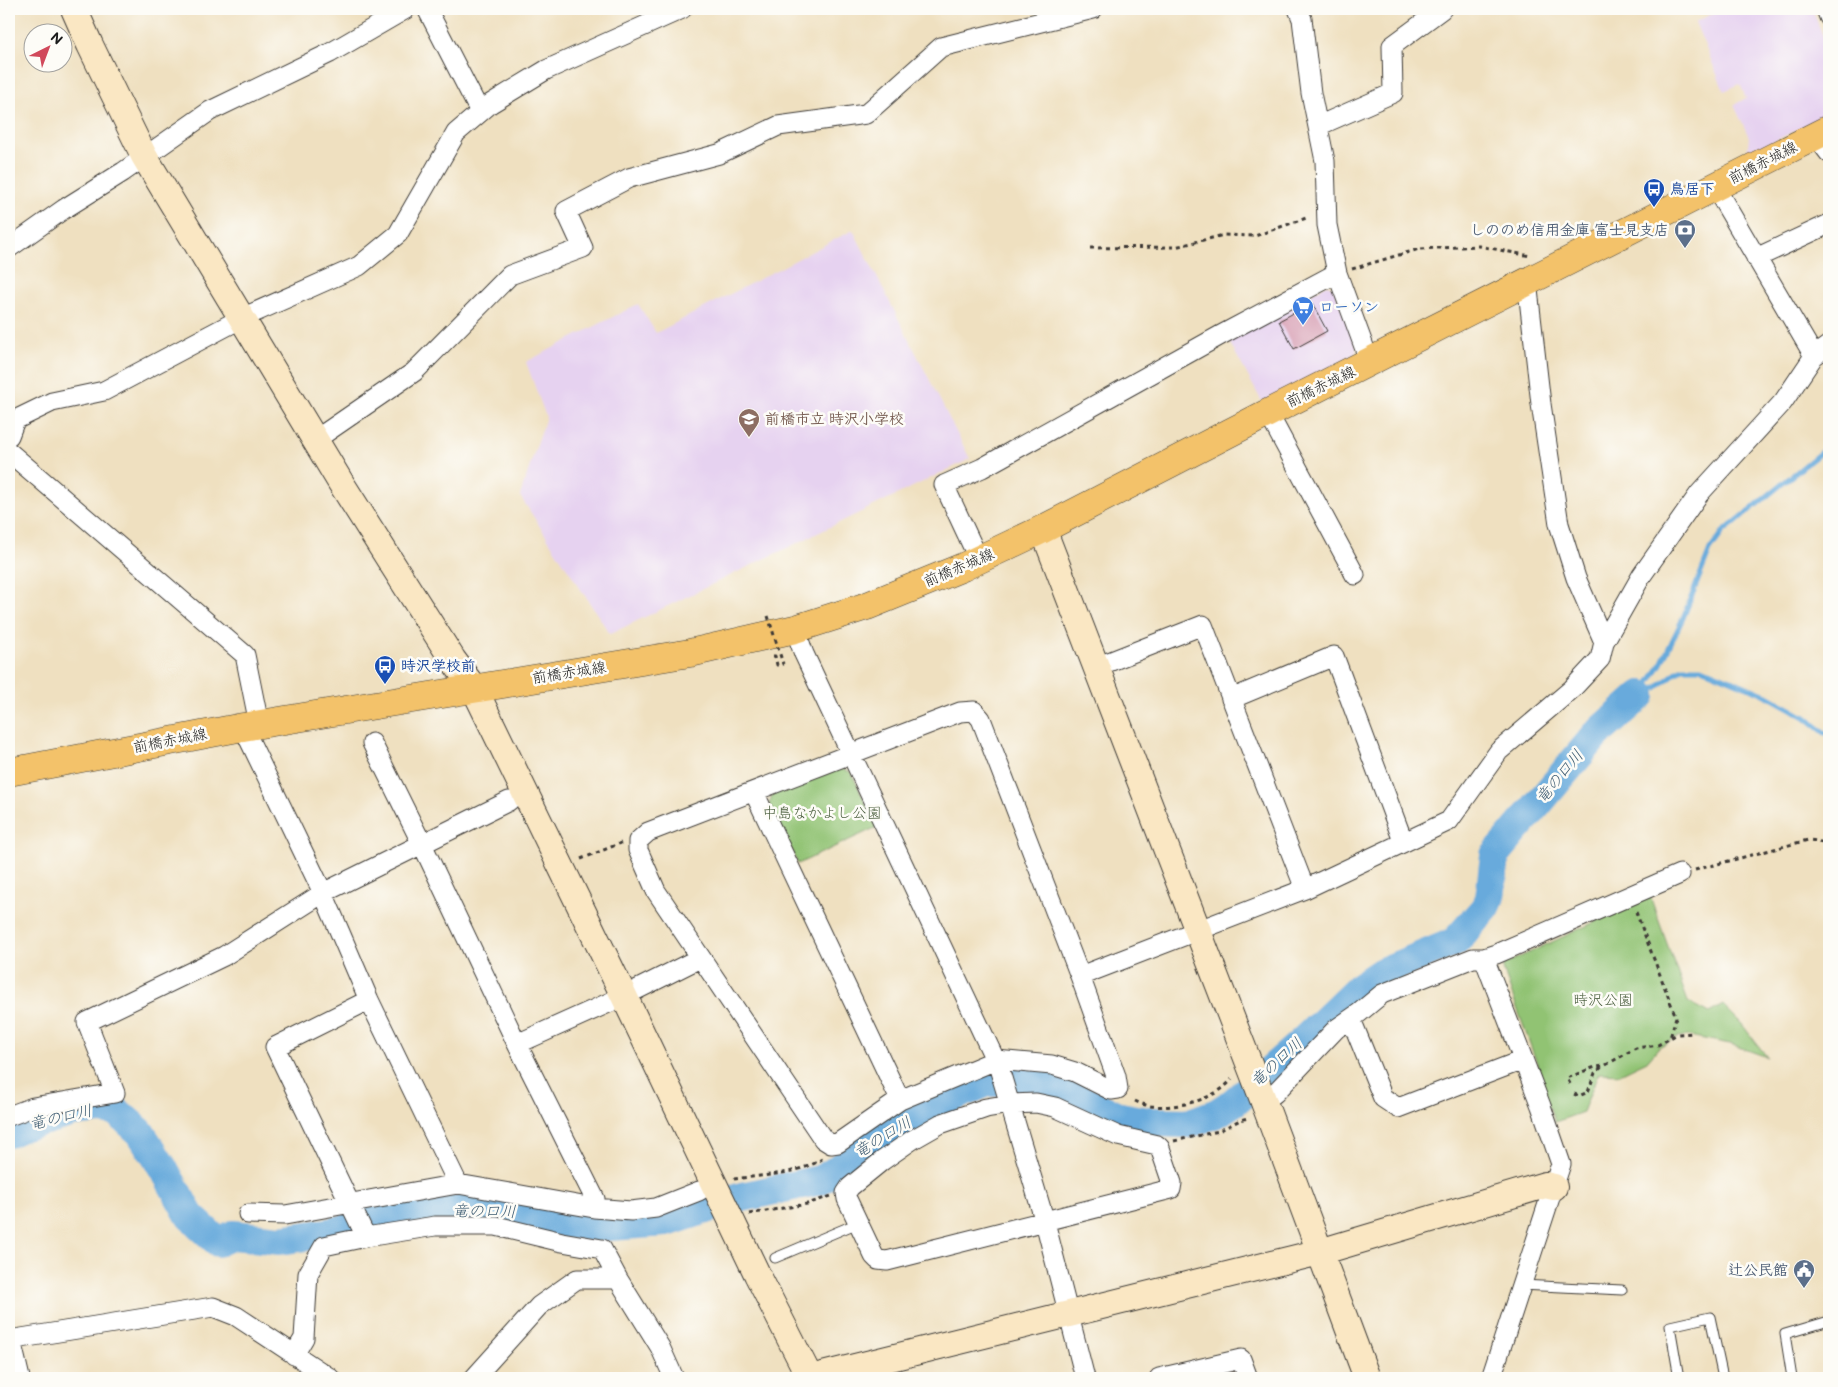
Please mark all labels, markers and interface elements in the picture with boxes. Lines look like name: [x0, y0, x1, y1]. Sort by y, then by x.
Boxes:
north arrow: [22, 22, 72, 72]
text: N: [47, 29, 66, 49]
street label: 前橋赤城線: [1725, 138, 1801, 188]
bus stop icon: 鳥居下: [1642, 177, 1666, 208]
place label: 鳥居下: [1670, 180, 1715, 199]
bank icon: しののめ信用金庫 富士見支店: [1673, 218, 1697, 249]
place label: しののめ信用金庫 富士見支店: [1470, 221, 1669, 240]
supermarket icon: ローソン: [1291, 295, 1315, 326]
place label: ローソン: [1319, 298, 1379, 317]
street label: 前橋赤城線: [1283, 362, 1359, 412]
school or university icon: 前橋市立 時沢小学校: [737, 407, 761, 438]
place label: 前橋市立 時沢小学校: [765, 410, 904, 429]
street label: 前橋赤城線: [921, 545, 997, 591]
bus stop icon: 時沢学校前: [373, 654, 397, 685]
place label: 時沢学校前: [401, 657, 476, 676]
street label: 前橋赤城線: [530, 658, 608, 688]
street label: 前橋赤城線: [131, 725, 209, 757]
water label: 竜の口川: [1532, 746, 1588, 808]
park label: 中島なかよし公園: [762, 804, 882, 823]
park label: 時沢公園: [1573, 991, 1633, 1010]
water label: 竜の口川: [1247, 1034, 1307, 1092]
water label: 竜の口川: [28, 1102, 94, 1134]
water label: 竜の口川: [851, 1113, 915, 1163]
water label: 竜の口川: [452, 1202, 516, 1222]
public building icon: 辻公民館: [1792, 1258, 1816, 1289]
place label: 辻公民館: [1728, 1261, 1788, 1280]

